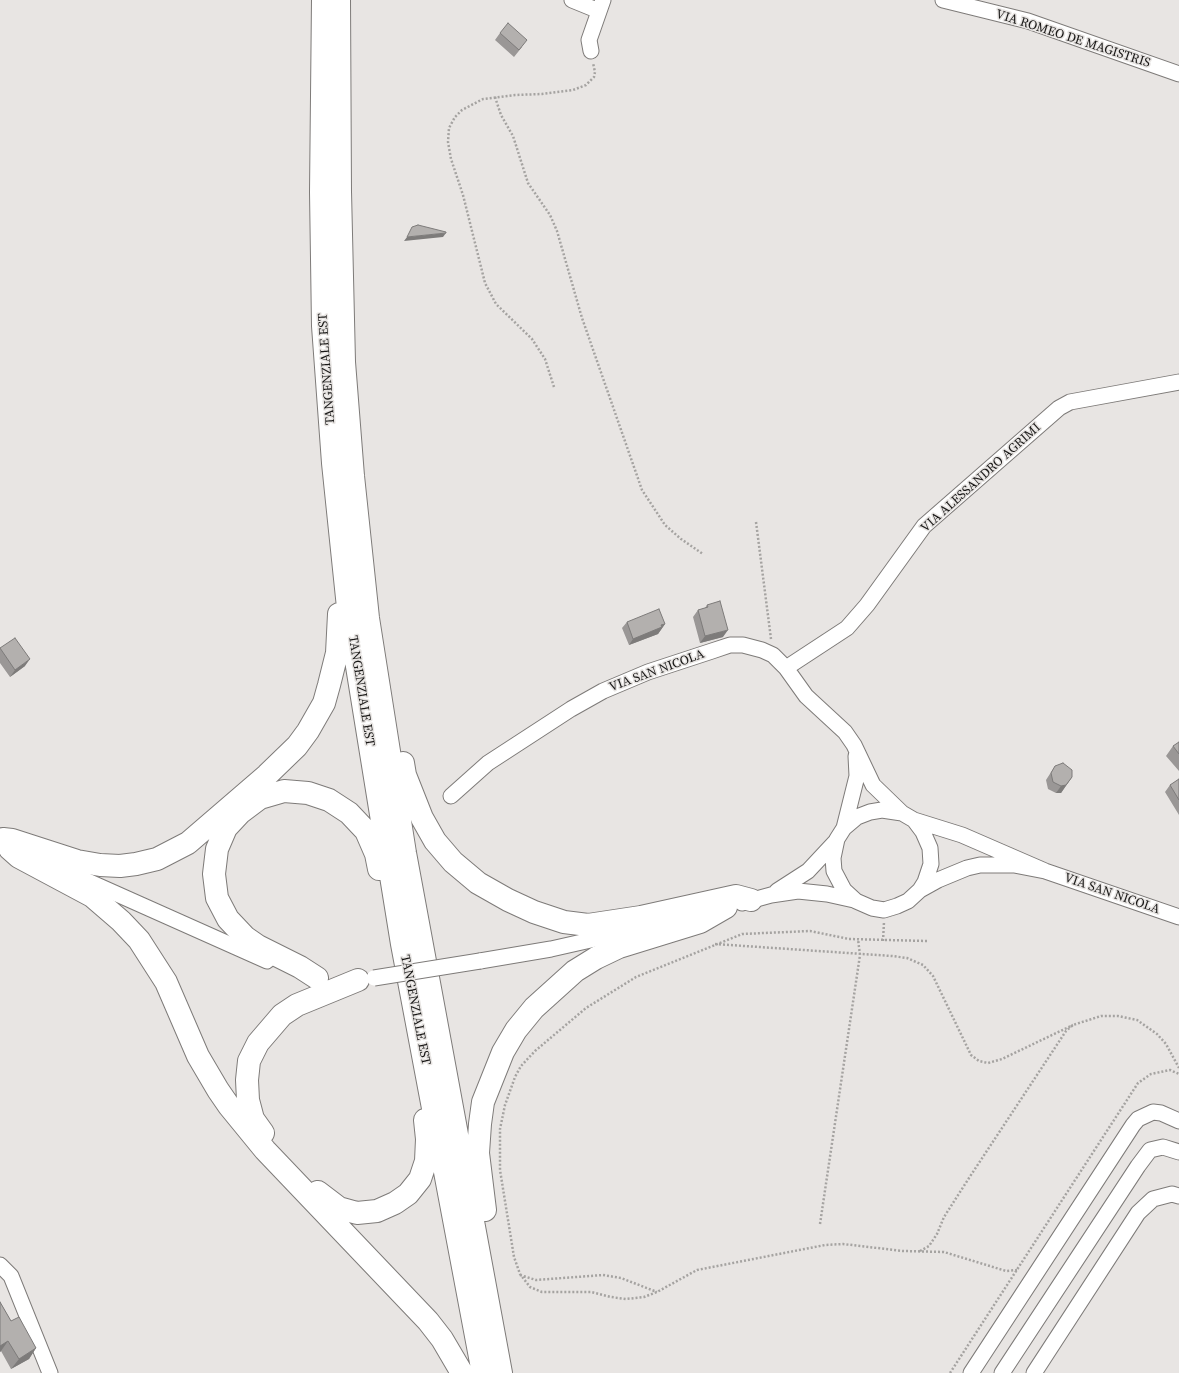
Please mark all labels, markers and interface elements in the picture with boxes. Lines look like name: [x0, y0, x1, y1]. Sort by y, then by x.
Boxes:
street label: VIA ROMEO DE MAGISTRIS: [994, 7, 1152, 71]
street label: TANGENZIALE EST: [315, 313, 339, 425]
street label: VIA ALESSANDRO AGRIMI: [918, 420, 1044, 536]
street label: TANGENZIALE EST: [345, 634, 377, 748]
street label: VIA SAN NICOLA: [607, 647, 707, 695]
street label: VIA SAN NICOLA: [1062, 870, 1162, 918]
street label: TANGENZIALE EST: [397, 954, 433, 1066]

